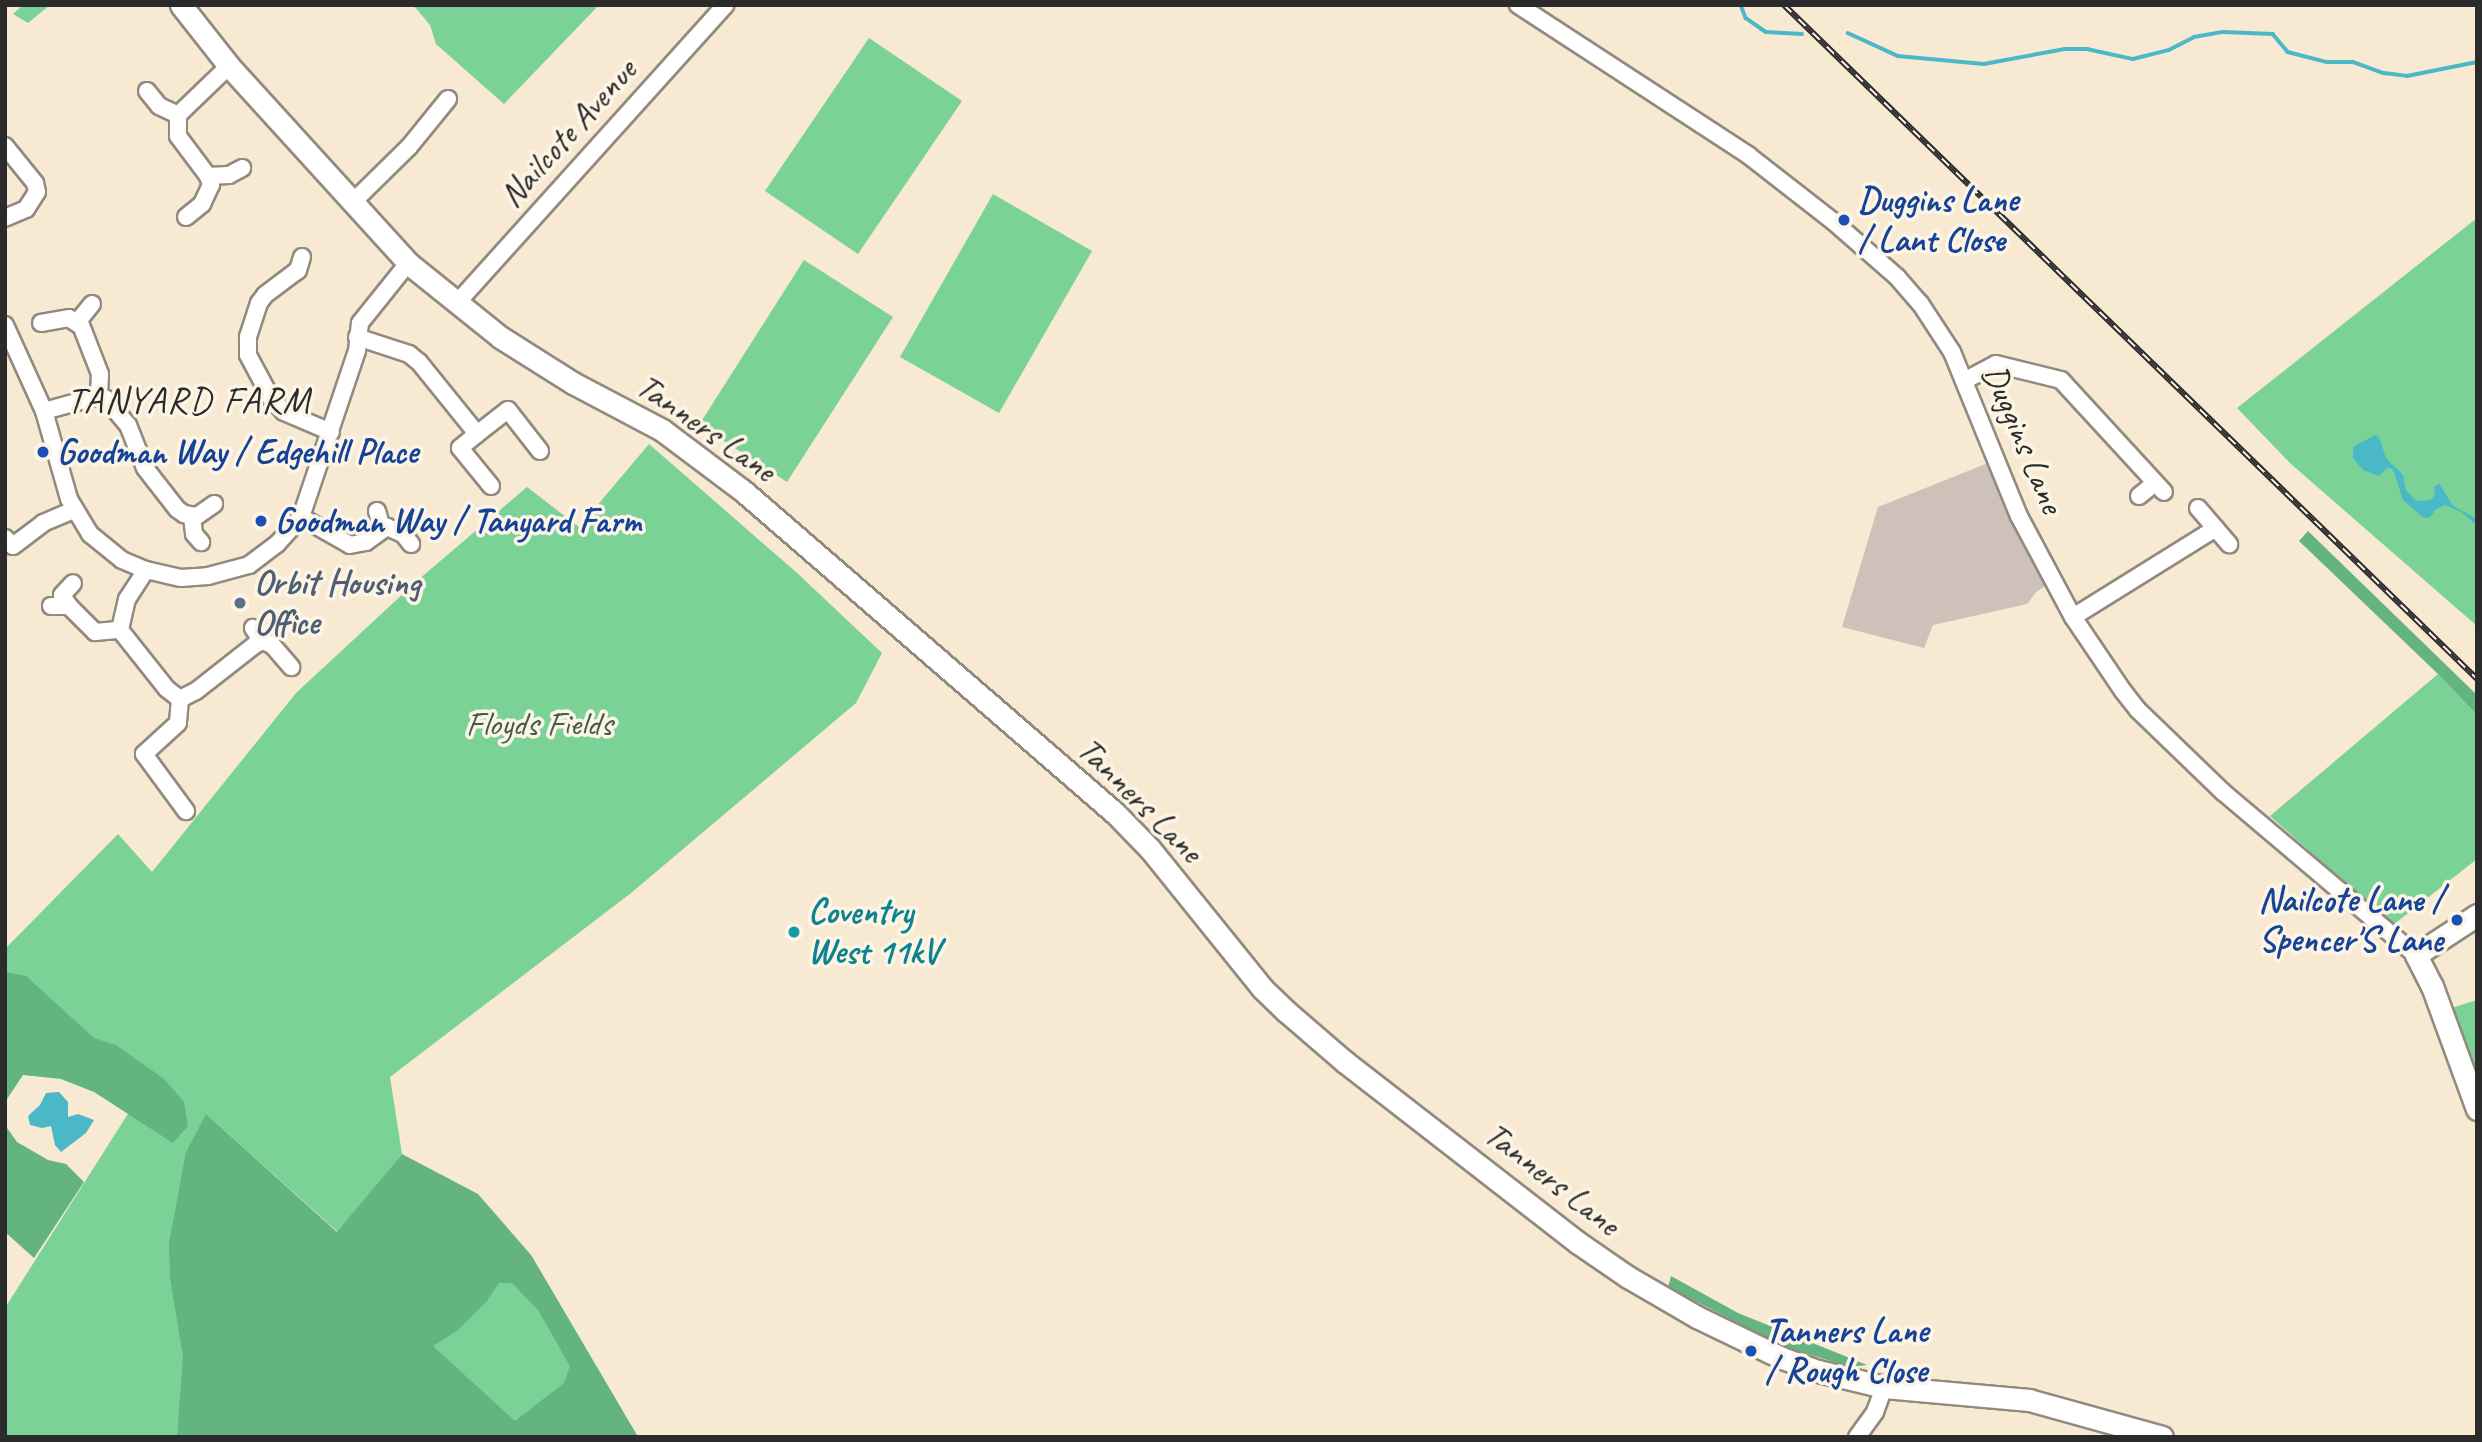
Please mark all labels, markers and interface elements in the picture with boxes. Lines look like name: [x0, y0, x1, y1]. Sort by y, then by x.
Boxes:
street label: Nailcote Avenue: [490, 50, 646, 216]
place label: Duggins Lane / Lant Close: [1858, 179, 2019, 261]
marker: Duggins Lane / Lant Close: [1836, 212, 1852, 228]
street label: Duggins Lane: [1973, 358, 2073, 520]
street label: Tanners Lane: [628, 365, 784, 491]
district label: TANYARD FARM: [69, 378, 309, 422]
place label: Goodman Way / Edgehill Place: [57, 431, 419, 473]
marker: Goodman Way / Edgehill Place: [35, 444, 51, 460]
place label: Goodman Way / Tanyard Farm: [275, 500, 644, 542]
marker: Goodman Way / Tanyard Farm: [253, 513, 269, 529]
place label: Orbit Housing Office: [254, 562, 420, 644]
marker: Orbit Housing Office: [232, 595, 248, 611]
park label: Floyds Fields: [466, 703, 612, 745]
street label: Tanners Lane: [1068, 728, 1212, 872]
place label: Nailcote Lane / Spencer'S Lane: [2257, 879, 2443, 961]
place label: Coventry West 11kV: [808, 891, 939, 973]
marker: Nailcote Lane / Spencer'S Lane: [2449, 912, 2465, 928]
marker: Coventry West 11kV: [786, 924, 802, 940]
street label: Tanners Lane: [1475, 1113, 1629, 1245]
place label: Tanners Lane / Rough Close: [1765, 1310, 1929, 1392]
marker: Tanners Lane / Rough Close: [1743, 1343, 1759, 1359]

